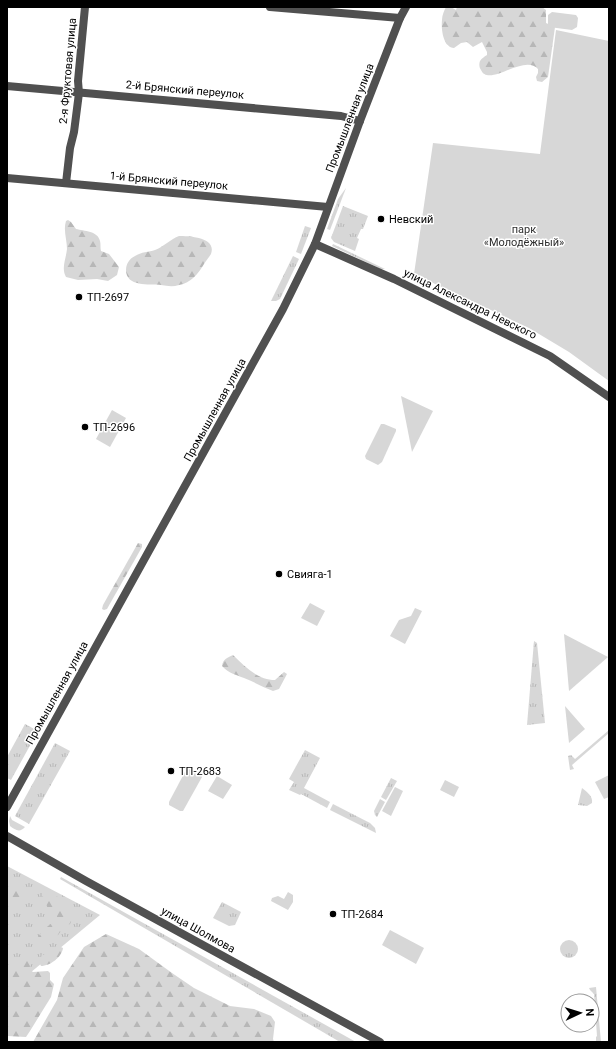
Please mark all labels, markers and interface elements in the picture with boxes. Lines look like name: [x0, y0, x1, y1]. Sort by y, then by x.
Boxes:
street label: 2-я Фруктовая улица: [57, 17, 79, 125]
street label: Промышленная улица: [323, 62, 377, 174]
street label: 2-й Брянский переулок: [125, 78, 245, 102]
street label: 1-й Брянский переулок: [109, 169, 229, 193]
place label: Невский: [389, 213, 433, 226]
marker: Невский: [376, 214, 386, 224]
park label: парк «Молодёжный»: [484, 223, 564, 249]
street label: улица Александра Невского: [401, 266, 539, 342]
place label: ТП-2697: [87, 291, 129, 304]
marker: ТП-2697: [74, 292, 84, 302]
street label: Промышленная улица: [181, 356, 249, 464]
place label: ТП-2696: [93, 421, 135, 434]
marker: ТП-2696: [80, 422, 90, 432]
place label: Свияга-1: [287, 568, 333, 581]
marker: Свияга-1: [274, 569, 284, 579]
street label: Промышленная улица: [23, 639, 91, 747]
place label: ТП-2683: [179, 765, 221, 778]
marker: ТП-2683: [166, 766, 176, 776]
street label: улица Шолмова: [159, 904, 237, 956]
place label: ТП-2684: [341, 908, 383, 921]
marker: ТП-2684: [328, 909, 338, 919]
north arrow: [560, 993, 600, 1033]
text: N: [583, 1008, 596, 1017]

